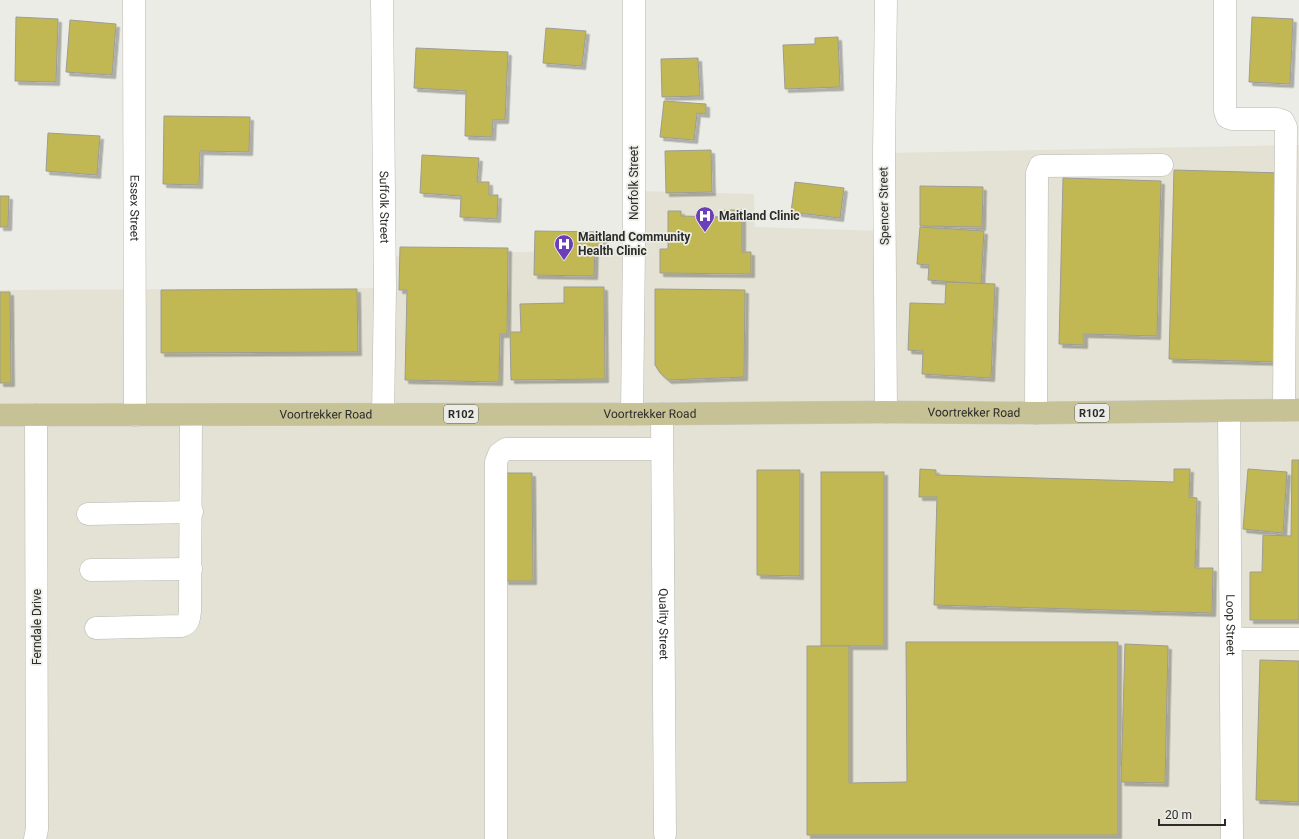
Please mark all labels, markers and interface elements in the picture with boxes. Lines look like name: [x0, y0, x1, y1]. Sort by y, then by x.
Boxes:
street label: Norfolk Street: [627, 146, 641, 220]
street label: Spencer Street: [876, 167, 892, 245]
street label: Suffolk Street: [377, 171, 392, 243]
street label: Essex Street: [127, 175, 142, 241]
hospital icon: Maitland Clinic: [694, 205, 716, 233]
place label: Maitland Clinic: [719, 209, 800, 223]
place label: Maitland Community Health Clinic: [578, 230, 691, 258]
hospital icon: Maitland Community Health Clinic: [553, 233, 575, 261]
road number: R102: [1075, 404, 1109, 422]
road number: R102: [444, 405, 478, 423]
street label: Voortrekker Road: [928, 405, 1020, 420]
street label: Voortrekker Road: [280, 407, 372, 422]
street label: Voortrekker Road: [604, 407, 696, 421]
street label: Quality Street: [656, 588, 671, 660]
street label: Ferndale Drive: [30, 589, 44, 665]
street label: Loop Street: [1223, 594, 1238, 656]
scale bar: [1159, 801, 1225, 827]
text: 20 m: [1165, 808, 1192, 822]

